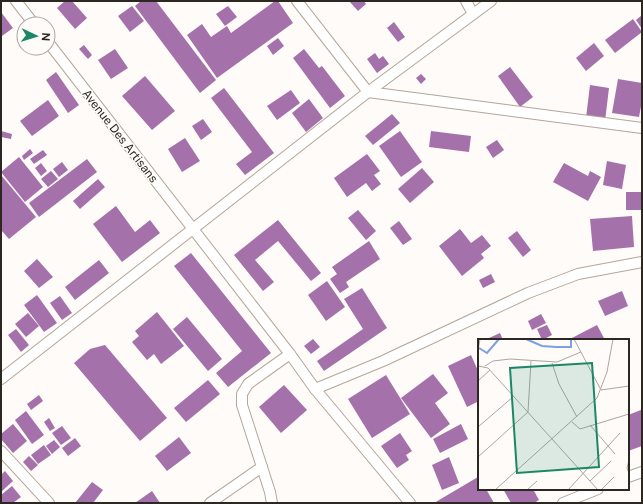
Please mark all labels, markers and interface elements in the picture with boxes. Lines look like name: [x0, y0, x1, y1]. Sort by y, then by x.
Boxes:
north arrow: [16, 16, 56, 56]
text: N: [40, 32, 52, 41]
street label: Avenue Des Artisans: [79, 87, 161, 185]
inset map: [478, 339, 629, 490]

